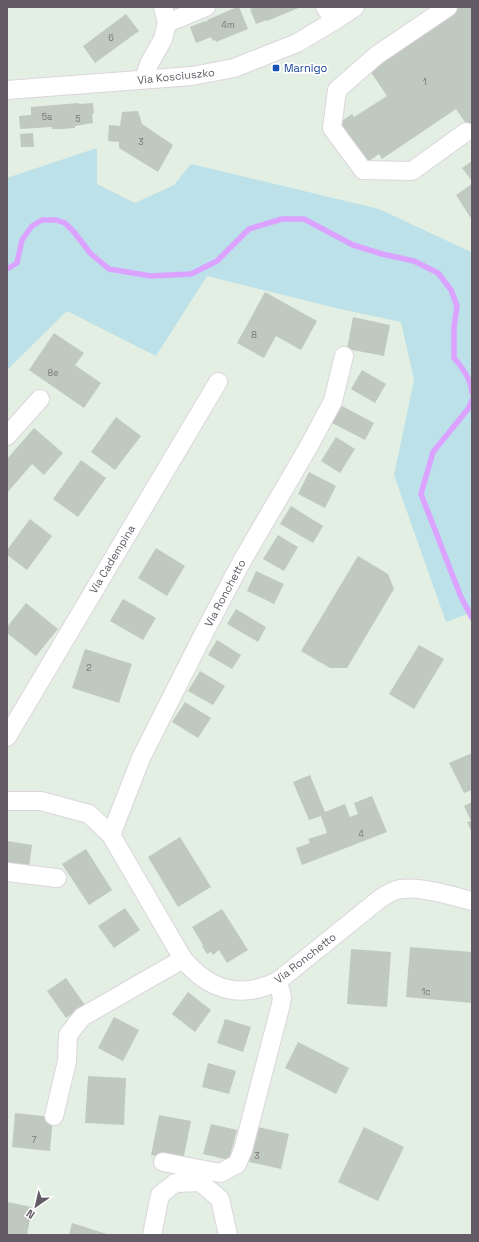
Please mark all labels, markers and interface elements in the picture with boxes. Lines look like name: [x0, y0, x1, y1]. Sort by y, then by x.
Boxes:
house number: 4m: [221, 19, 235, 31]
house number: 6: [108, 32, 114, 44]
place label: Marnigo: [284, 61, 327, 75]
marker: Marnigo: [271, 63, 281, 73]
street label: Via Kosciuszko: [137, 65, 216, 87]
house number: 1: [423, 76, 427, 88]
house number: 5a: [42, 111, 52, 123]
house number: 5: [75, 113, 81, 125]
house number: 3: [138, 136, 144, 148]
house number: 8: [251, 329, 257, 341]
house number: 8e: [48, 367, 58, 379]
street label: Via Cadempina: [86, 521, 138, 596]
street label: Via Ronchetto: [201, 557, 249, 629]
house number: 2: [86, 662, 92, 674]
house number: 4: [358, 828, 364, 840]
street label: Via Ronchetto: [271, 929, 339, 986]
house number: 1c: [421, 986, 431, 998]
house number: 7: [31, 1134, 37, 1146]
house number: 3: [254, 1150, 260, 1162]
north arrow: [16, 1186, 56, 1226]
text: N: [23, 1206, 37, 1222]

